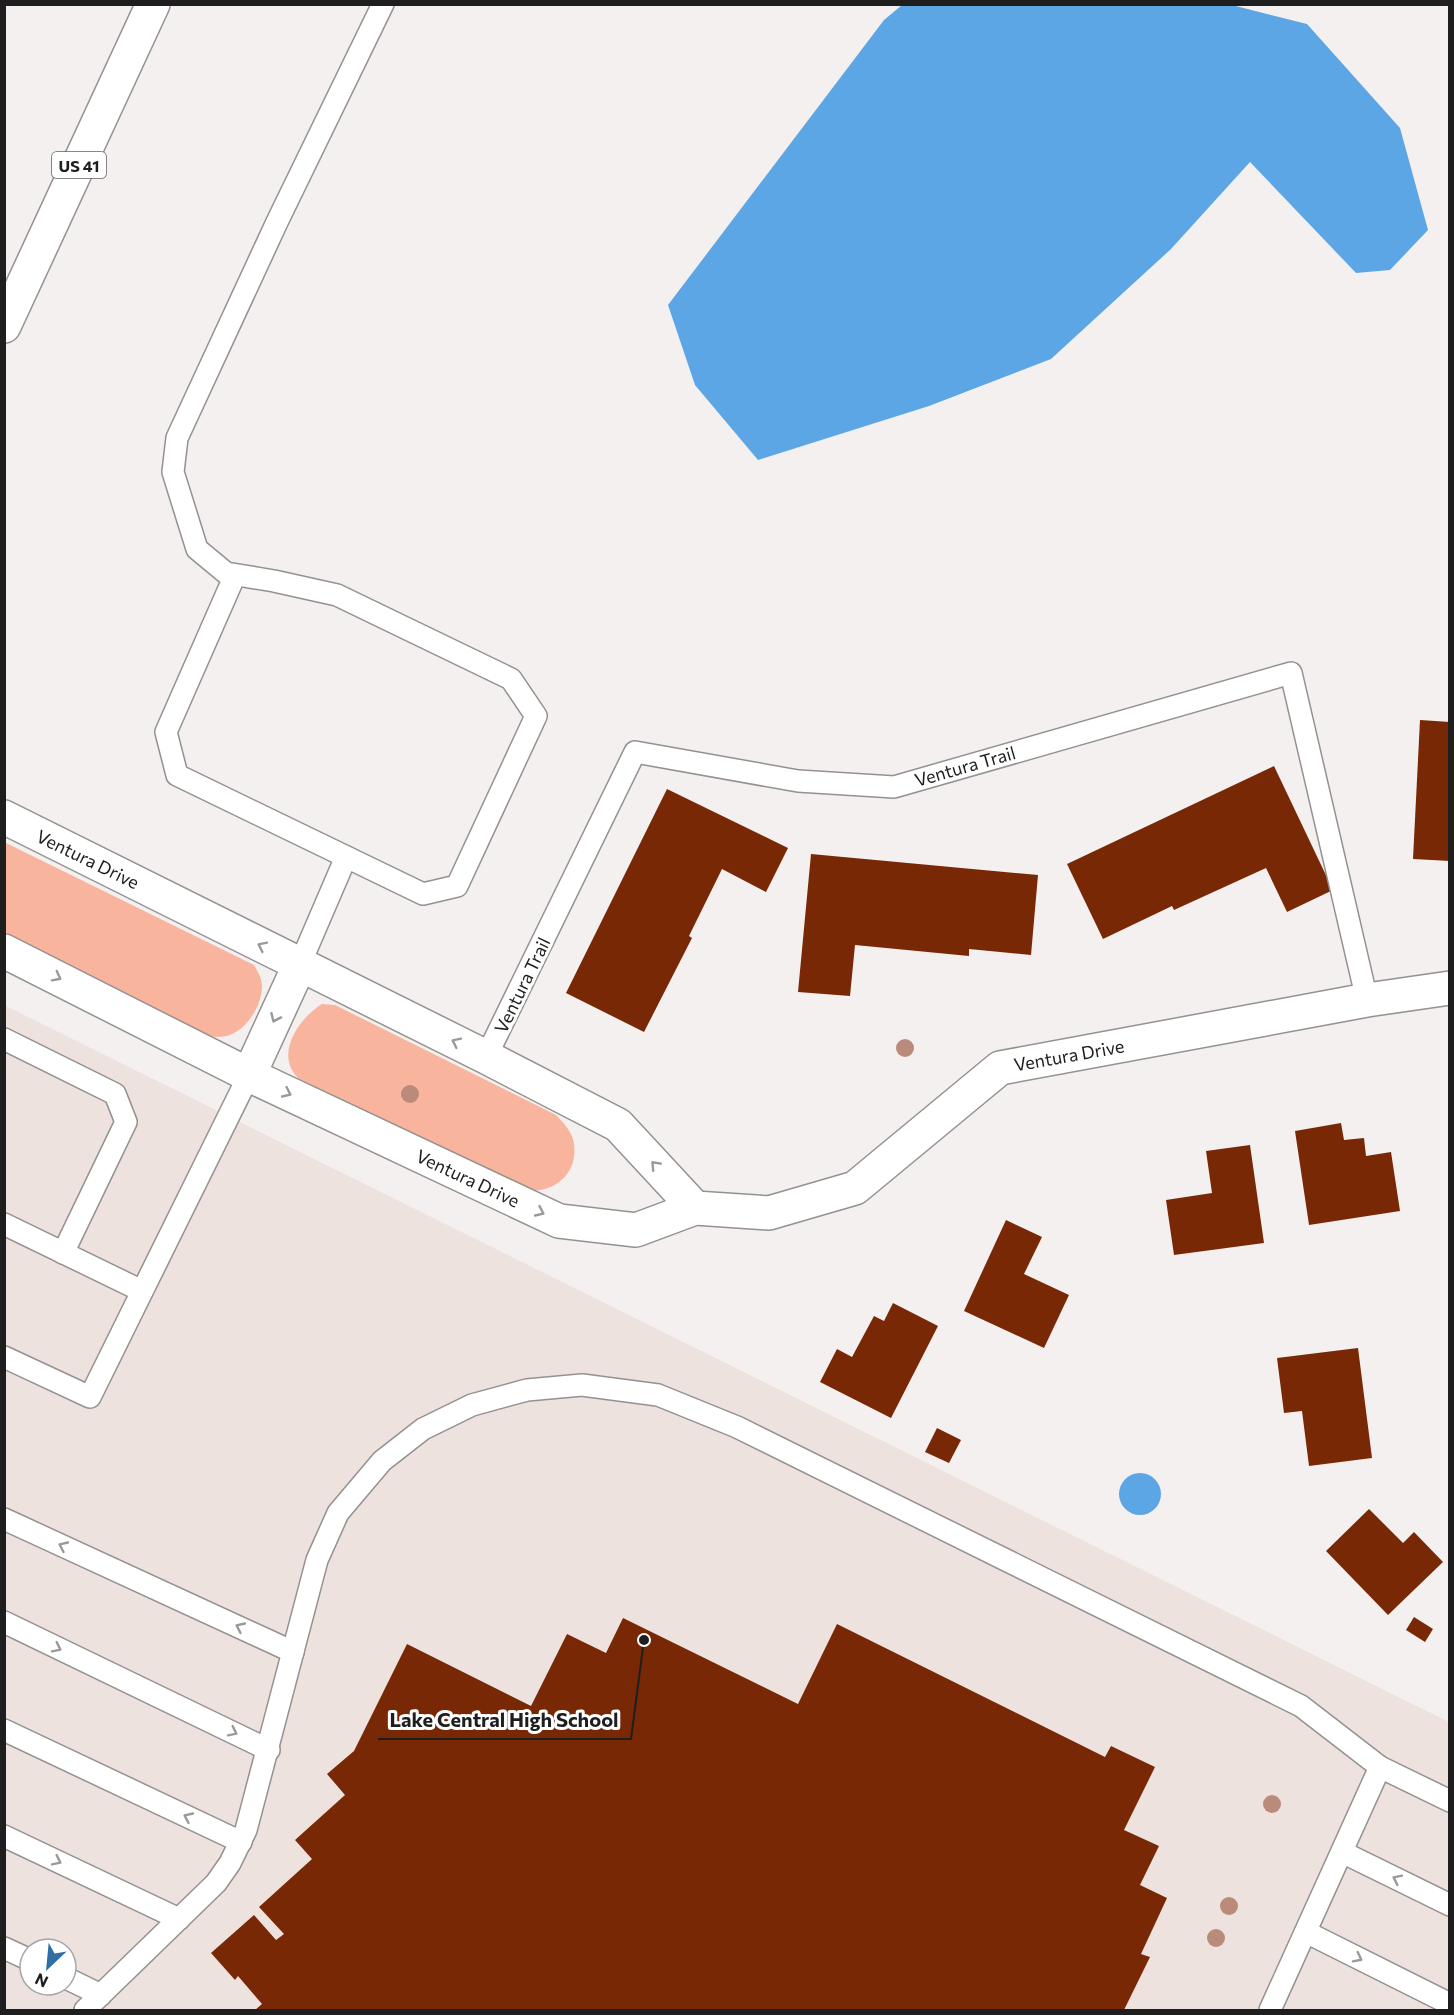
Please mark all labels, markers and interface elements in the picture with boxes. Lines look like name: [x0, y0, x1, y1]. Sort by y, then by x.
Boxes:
road number: US 41: [52, 152, 106, 178]
street label: Ventura Trail: [912, 741, 1018, 791]
street label: Ventura Drive: [33, 825, 143, 893]
street label: Ventura Trail: [489, 933, 555, 1037]
one-way arrow: [258, 941, 269, 953]
one-way arrow: [50, 970, 61, 981]
one-way arrow: [271, 1011, 283, 1022]
street label: Ventura Drive: [1012, 1034, 1126, 1076]
one-way arrow: [451, 1037, 462, 1049]
one-way arrow: [281, 1086, 292, 1098]
street label: Ventura Drive: [413, 1144, 523, 1212]
one-way arrow: [651, 1162, 662, 1172]
one-way arrow: [533, 1204, 544, 1216]
one-way arrow: [58, 1541, 69, 1553]
one-way arrow: [235, 1623, 246, 1635]
one-way arrow: [51, 1640, 62, 1652]
callout: Lake Central High School: [378, 1701, 631, 1739]
text: Lake Central High School: [389, 1707, 619, 1731]
one-way arrow: [226, 1725, 237, 1737]
one-way arrow: [184, 1812, 195, 1824]
one-way arrow: [51, 1854, 62, 1866]
one-way arrow: [1392, 1875, 1403, 1887]
north arrow: [18, 1937, 78, 1997]
one-way arrow: [1352, 1951, 1363, 1963]
text: N: [32, 1970, 51, 1992]

